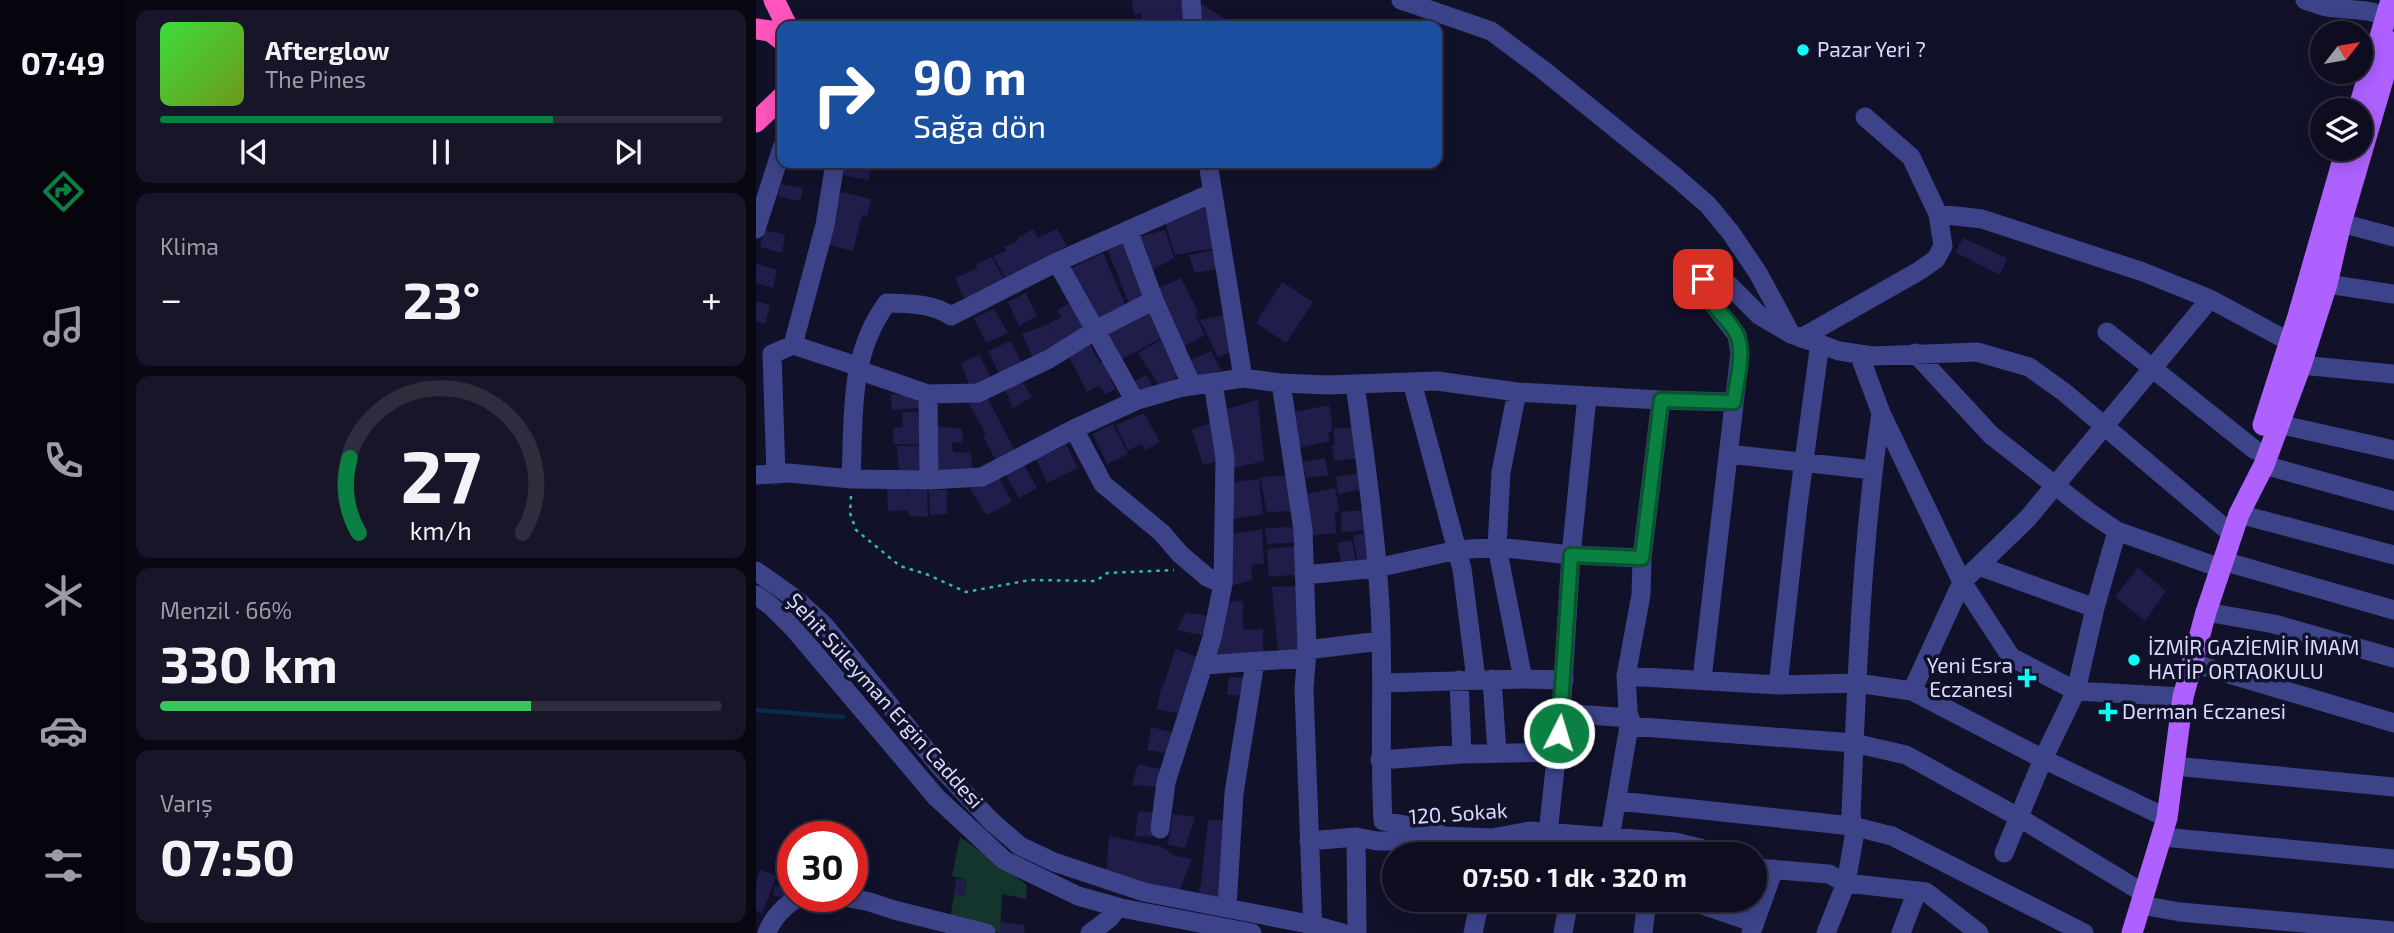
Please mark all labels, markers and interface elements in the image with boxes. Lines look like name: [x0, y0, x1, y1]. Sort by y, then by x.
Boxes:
north arrow: [2310, 21, 2373, 84]
map controls: [2310, 21, 2373, 161]
text: Afterglow: [265, 34, 390, 65]
place label: Pazar Yeri ?: [1817, 36, 1926, 61]
marker: Pazar Yeri ?: [1795, 42, 1811, 58]
text: 07:49: [21, 43, 105, 81]
text: 90 m: [913, 46, 1027, 105]
icon: right: [798, 49, 889, 140]
text: The Pines: [265, 65, 366, 93]
button: layers: [2310, 98, 2373, 161]
text: Sağa dön: [913, 106, 1046, 144]
icon: previous: [235, 133, 273, 171]
icon: pause: [422, 133, 460, 171]
icon: next: [609, 133, 647, 171]
icon: directions: [39, 167, 88, 216]
text: Klima: [160, 232, 219, 260]
pin: [1673, 249, 1733, 309]
icon: arrive: [1684, 260, 1722, 298]
text: 23°: [403, 267, 480, 329]
text: −: [160, 275, 182, 321]
text: +: [701, 275, 722, 321]
icon: music: [39, 302, 88, 351]
text: 27: [401, 430, 481, 518]
icon: phone: [39, 436, 88, 485]
text: km/h: [410, 514, 472, 544]
icon: climate: [39, 571, 88, 620]
street label: Şehit Süleyman Ergin Caddesi: [781, 587, 989, 814]
text: Menzil · 66%: [160, 596, 292, 624]
text: 330 km: [160, 631, 338, 693]
place label: İZMİR GAZİEMİR İMAM HATİP ORTAOKULU: [2148, 634, 2359, 683]
place label: Yeni Esra Eczanesi: [1927, 652, 2013, 701]
marker: İZMİR GAZİEMİR İMAM HATİP ORTAOKULU: [2126, 652, 2142, 668]
marker: Yeni Esra Eczanesi: [2019, 670, 2035, 686]
position arrow: [1522, 696, 1596, 770]
place label: Derman Eczanesi: [2122, 698, 2286, 723]
marker: Derman Eczanesi: [2100, 704, 2116, 720]
icon: car: [39, 706, 88, 755]
text: Varış: [160, 789, 213, 817]
street label: 120. Sokak: [1408, 797, 1508, 828]
speed limit sign: 30: [777, 821, 868, 912]
text: 07:50: [160, 824, 295, 886]
icon: filters: [39, 841, 88, 890]
text: 07:50 · 1 dk · 320 m: [1462, 861, 1687, 892]

